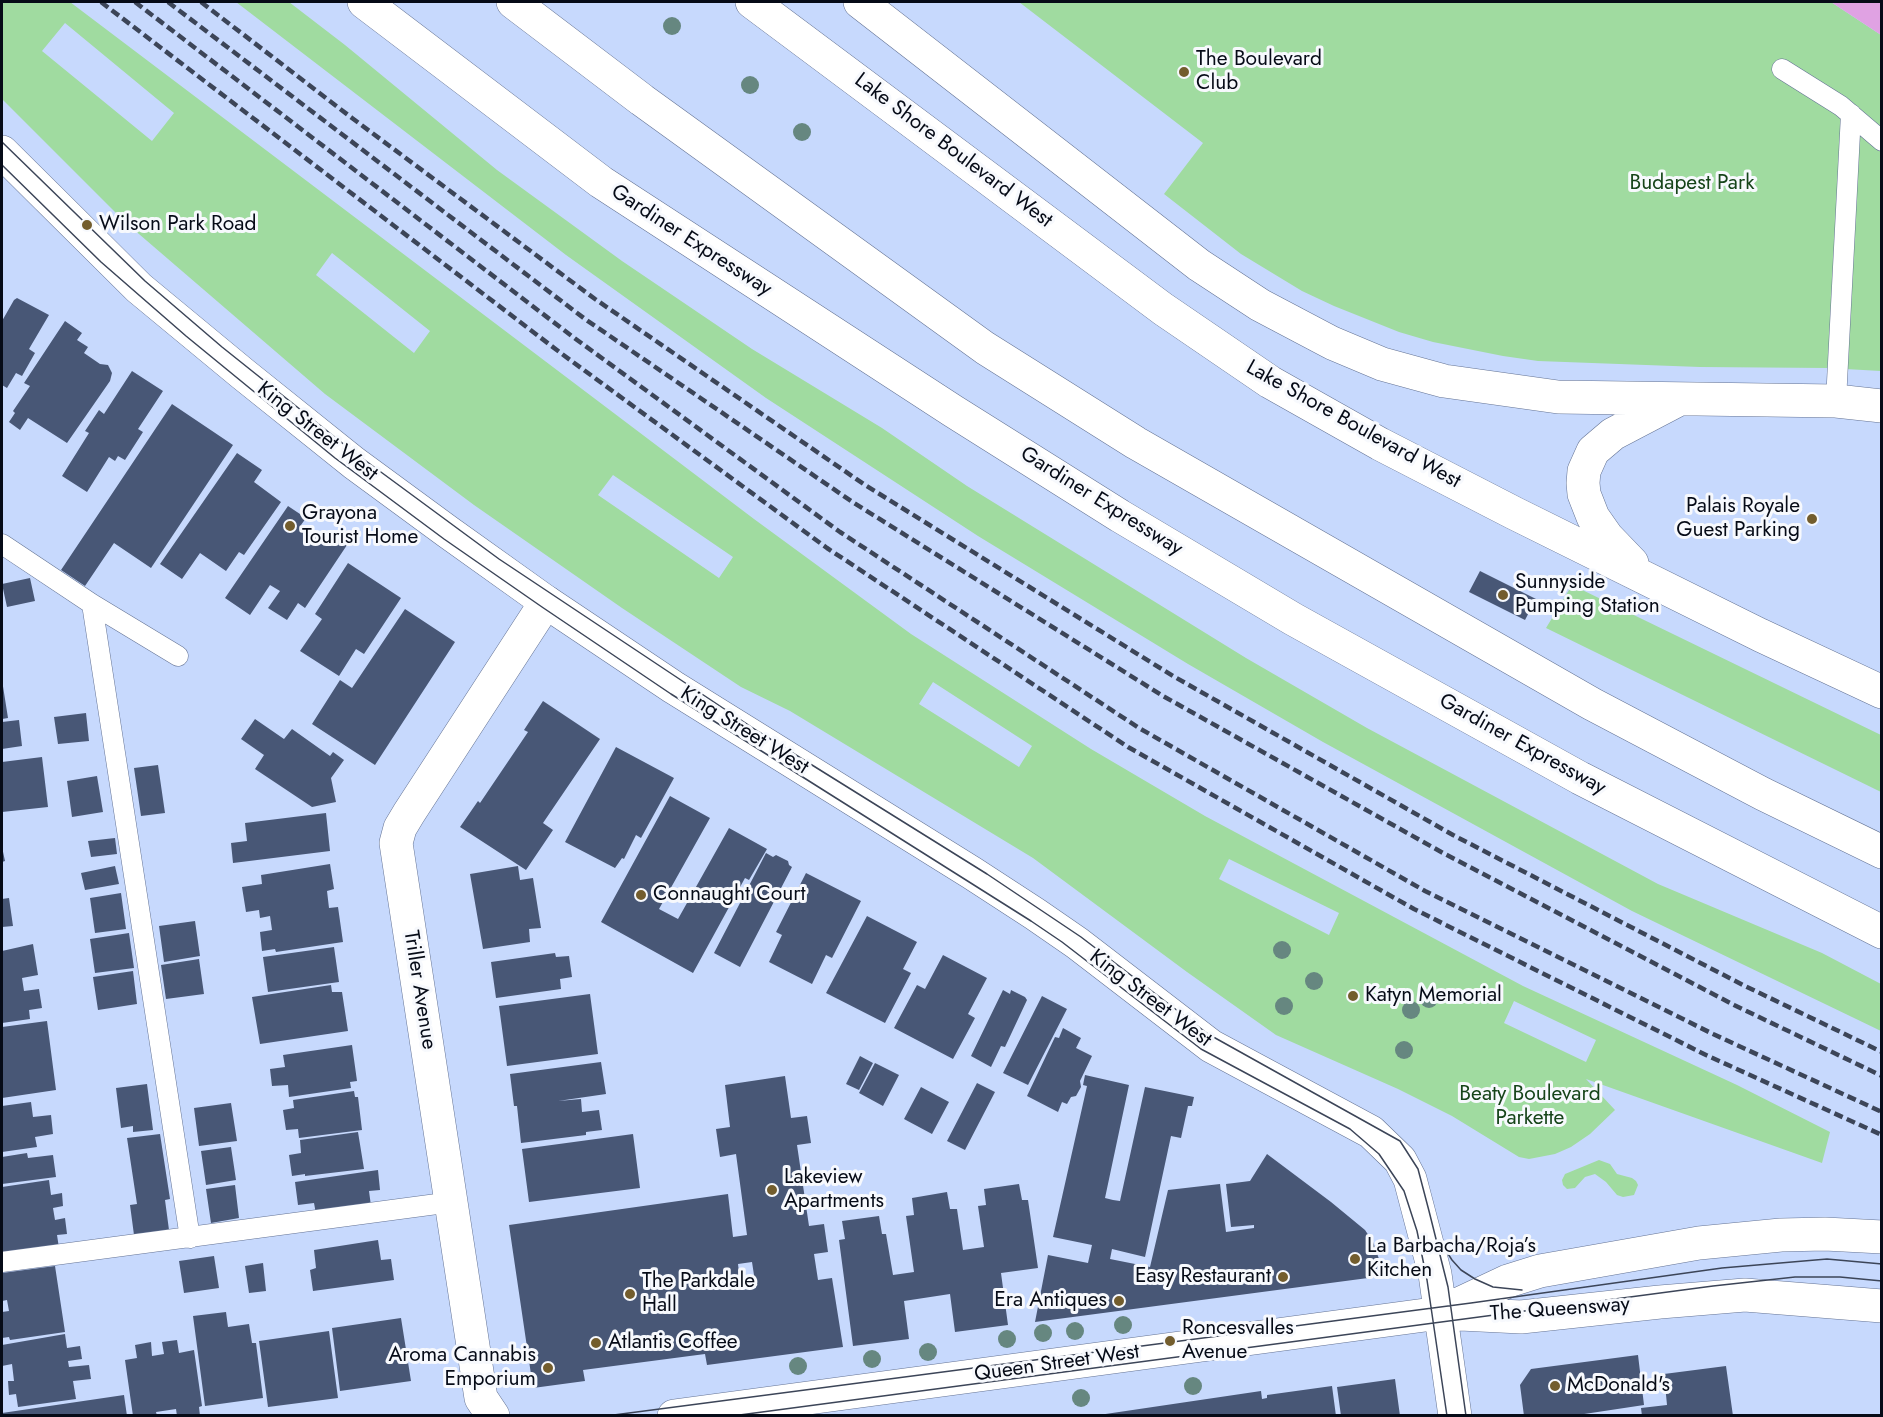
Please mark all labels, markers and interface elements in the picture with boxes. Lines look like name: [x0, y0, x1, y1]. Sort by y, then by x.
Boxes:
place label: The Boulevard Club: [1196, 47, 1322, 97]
marker: The Boulevard Club: [1177, 65, 1191, 79]
street label: Lake Shore Boulevard West: [849, 68, 1057, 234]
park label: Budapest Park: [1630, 171, 1754, 197]
street label: Gardiner Expressway: [606, 180, 776, 302]
place label: Wilson Park Road: [99, 212, 256, 238]
marker: Wilson Park Road: [80, 218, 94, 232]
street label: Lake Shore Boulevard West: [1241, 355, 1465, 495]
street label: King Street West: [252, 377, 382, 487]
street label: Gardiner Expressway: [1015, 442, 1187, 562]
place label: Palais Royale Guest Parking: [1676, 494, 1800, 544]
place label: Grayona Tourist Home: [302, 501, 418, 551]
marker: Palais Royale Guest Parking: [1805, 512, 1819, 526]
marker: Grayona Tourist Home: [283, 519, 297, 533]
place label: Sunnyside Pumping Station: [1515, 570, 1660, 620]
marker: Sunnyside Pumping Station: [1496, 588, 1510, 602]
street label: King Street West: [675, 682, 813, 780]
street label: Gardiner Expressway: [1434, 689, 1610, 801]
place label: Connaught Court: [653, 882, 805, 908]
marker: Connaught Court: [634, 888, 648, 902]
street label: Triller Avenue: [397, 929, 441, 1051]
street label: King Street West: [1084, 945, 1216, 1053]
place label: Katyn Memorial: [1365, 983, 1502, 1009]
marker: Katyn Memorial: [1346, 989, 1360, 1003]
park label: Beaty Boulevard Parkette: [1459, 1082, 1601, 1132]
place label: Lakeview Apartments: [784, 1165, 884, 1215]
marker: Lakeview Apartments: [765, 1183, 779, 1197]
place label: La Barbacha/Roja’s Kitchen: [1367, 1234, 1536, 1284]
marker: La Barbacha/Roja’s Kitchen: [1348, 1252, 1362, 1266]
place label: Easy Restaurant: [1135, 1264, 1271, 1290]
place label: The Parkdale Hall: [642, 1269, 755, 1319]
marker: Easy Restaurant: [1276, 1270, 1290, 1284]
marker: The Parkdale Hall: [623, 1287, 637, 1301]
place label: Era Antiques: [994, 1288, 1107, 1314]
street label: The Queensway: [1489, 1293, 1631, 1327]
marker: Era Antiques: [1112, 1294, 1126, 1308]
place label: Roncesvalles Avenue: [1182, 1316, 1294, 1366]
place label: Atlantis Coffee: [608, 1330, 738, 1356]
marker: Roncesvalles Avenue: [1163, 1334, 1177, 1348]
marker: Atlantis Coffee: [589, 1336, 603, 1350]
street label: Queen Street West: [973, 1340, 1141, 1388]
place label: Aroma Cannabis Emporium: [388, 1343, 536, 1393]
marker: Aroma Cannabis Emporium: [541, 1361, 555, 1375]
place label: McDonald's: [1567, 1373, 1670, 1399]
marker: McDonald's: [1548, 1379, 1562, 1393]

